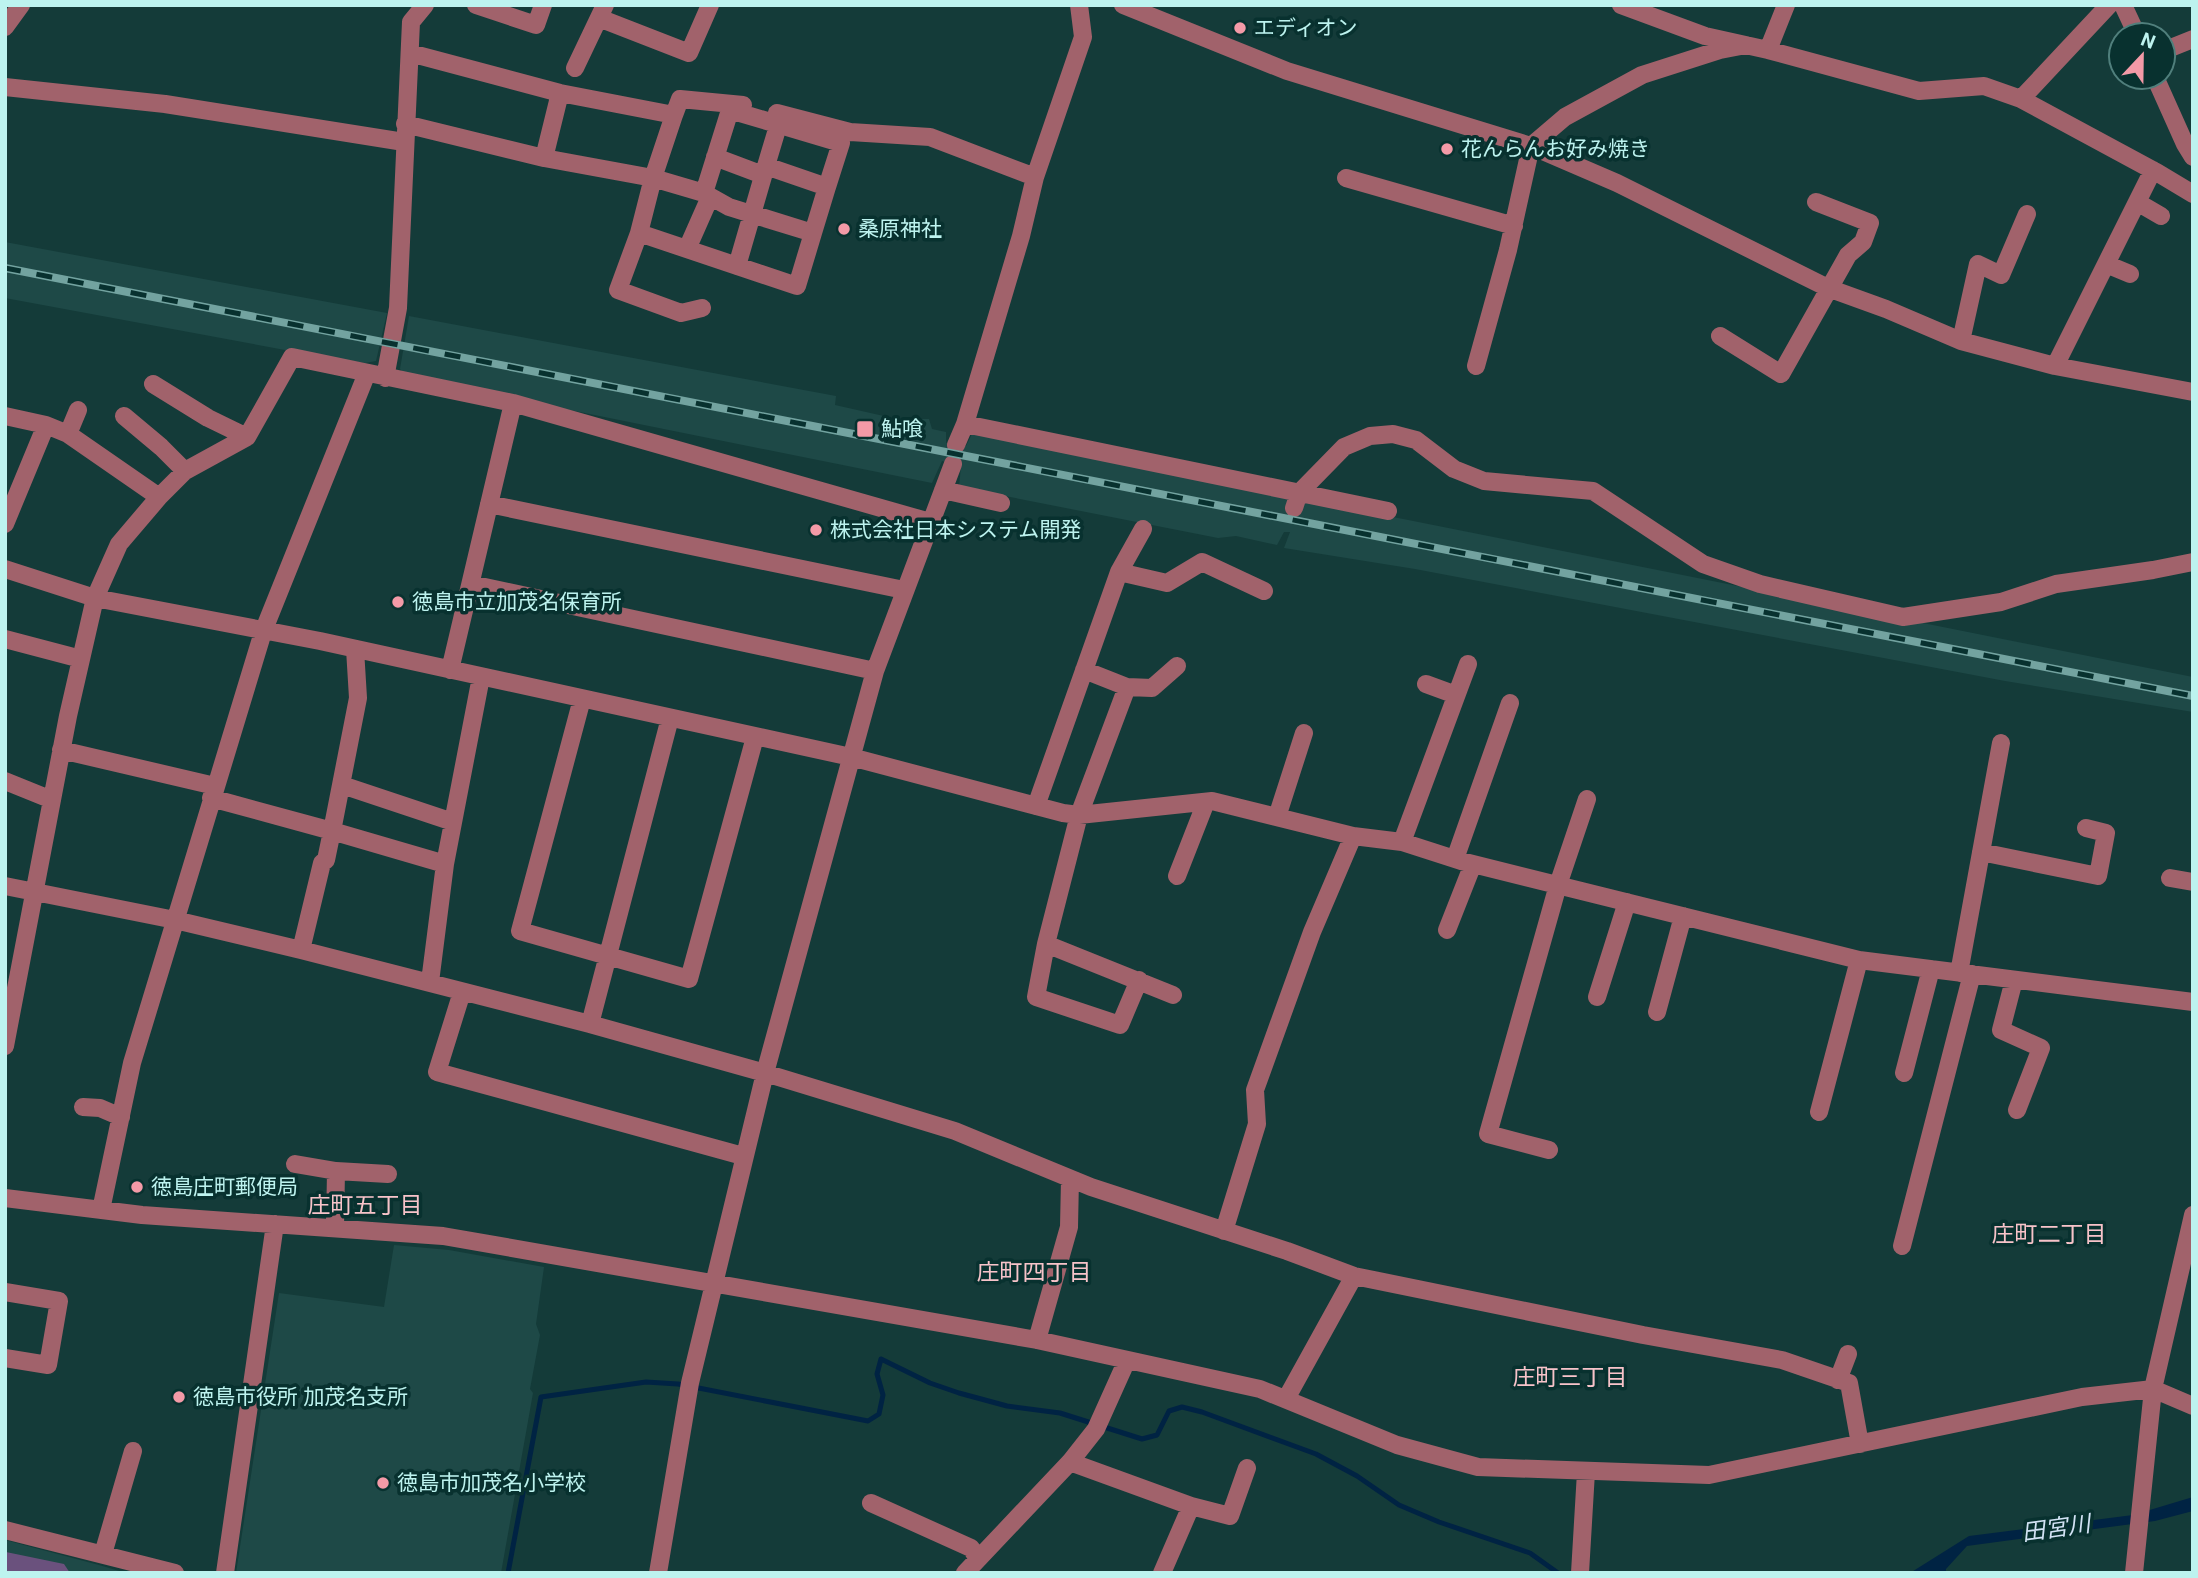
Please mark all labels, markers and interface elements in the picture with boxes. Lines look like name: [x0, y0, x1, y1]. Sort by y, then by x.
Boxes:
place label: エディオン: [1254, 16, 1358, 40]
marker: エディオン: [1232, 20, 1248, 36]
north arrow: [2107, 21, 2177, 91]
text: N: [2138, 28, 2159, 54]
place label: 花んらんお好み焼き: [1461, 137, 1650, 161]
marker: 花んらんお好み焼き: [1439, 141, 1455, 157]
place label: 桑原神社: [858, 217, 942, 241]
marker: 桑原神社: [836, 221, 852, 237]
place label: 鮎喰: [881, 417, 923, 441]
marker: 鮎喰: [855, 419, 875, 439]
place label: 株式会社日本システム開発: [830, 518, 1081, 542]
marker: 株式会社日本システム開発: [808, 522, 824, 538]
place label: 徳島市立加茂名保育所: [412, 590, 622, 614]
marker: 徳島市立加茂名保育所: [390, 594, 406, 610]
place label: 徳島庄町郵便局: [151, 1175, 298, 1199]
marker: 徳島庄町郵便局: [129, 1179, 145, 1195]
district label: 庄町五丁目: [308, 1192, 423, 1219]
district label: 庄町二丁目: [1992, 1221, 2107, 1248]
district label: 庄町四丁目: [977, 1259, 1092, 1286]
district label: 庄町三丁目: [1513, 1364, 1628, 1391]
place label: 徳島市役所 加茂名支所: [193, 1385, 408, 1409]
marker: 徳島市役所 加茂名支所: [171, 1389, 187, 1405]
place label: 徳島市加茂名小学校: [397, 1471, 586, 1495]
marker: 徳島市加茂名小学校: [375, 1475, 391, 1491]
water label: 田宮川: [2020, 1510, 2095, 1547]

